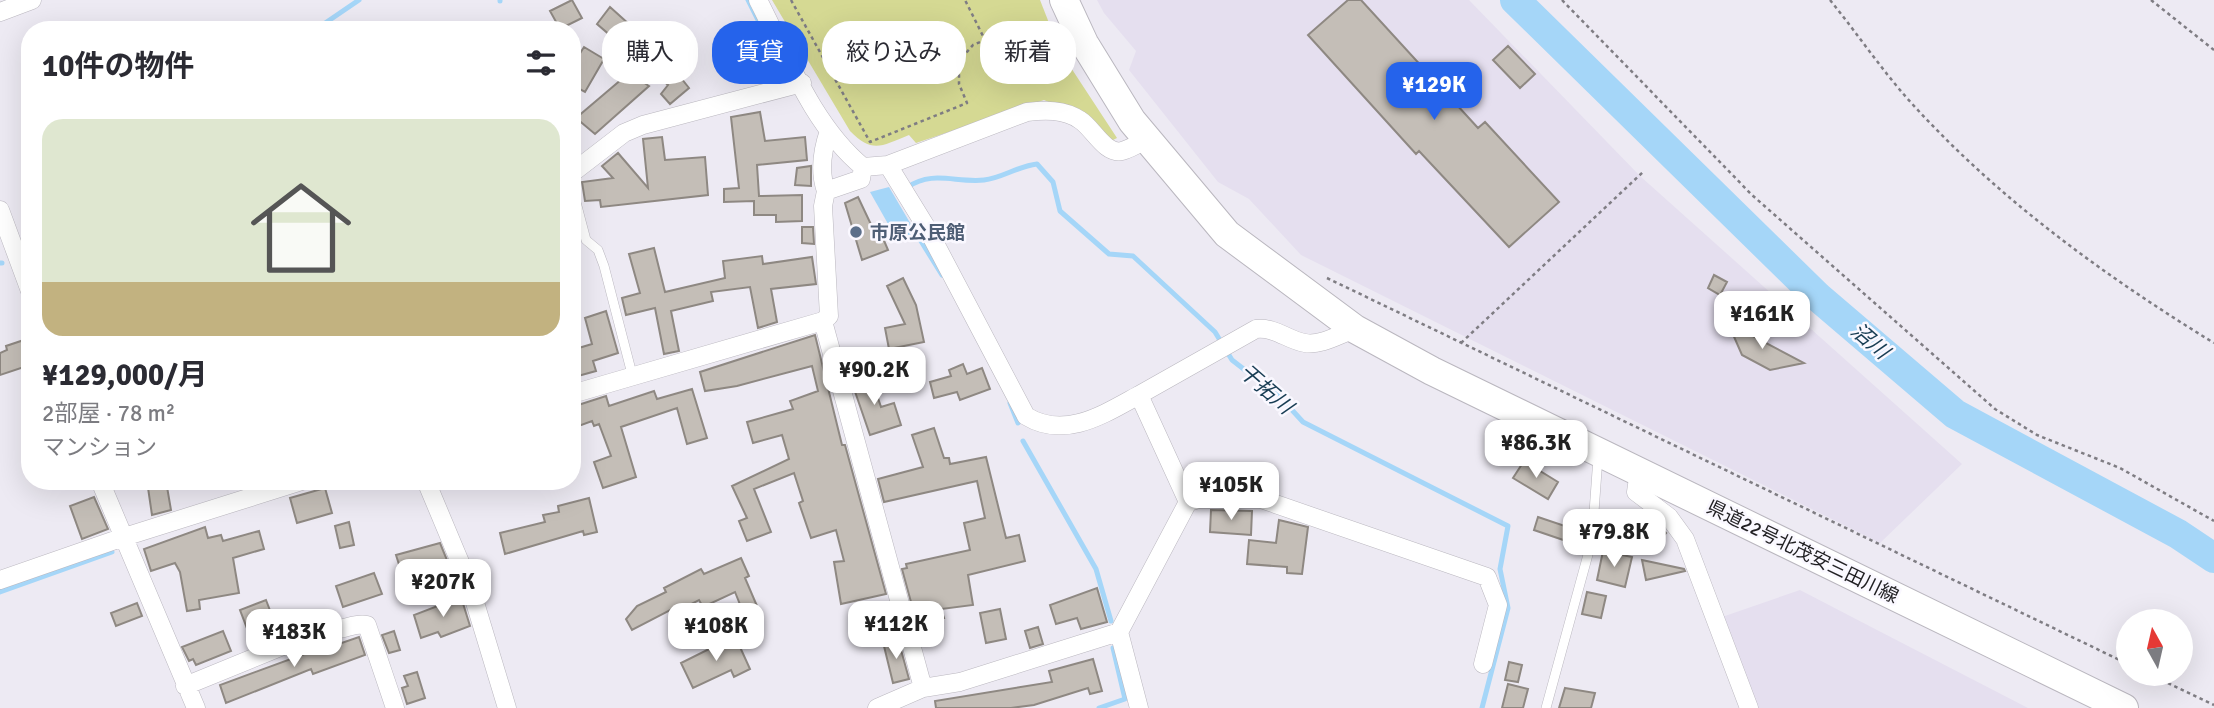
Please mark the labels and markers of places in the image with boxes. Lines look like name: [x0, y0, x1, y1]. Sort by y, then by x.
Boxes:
pin: ¥129K: [1385, 62, 1483, 122]
place label: 市原公民館: [870, 221, 965, 245]
marker: 市原公民館: [848, 224, 864, 240]
pin: ¥161K: [1713, 292, 1811, 351]
pin: ¥90.2K: [817, 348, 931, 407]
pin: ¥86.3K: [1479, 420, 1593, 480]
pin: ¥105K: [1182, 462, 1280, 522]
pin: ¥79.8K: [1557, 510, 1671, 569]
pin: ¥207K: [394, 560, 492, 619]
pin: ¥112K: [847, 602, 945, 661]
pin: ¥108K: [667, 604, 765, 663]
pin: ¥183K: [245, 610, 343, 669]

